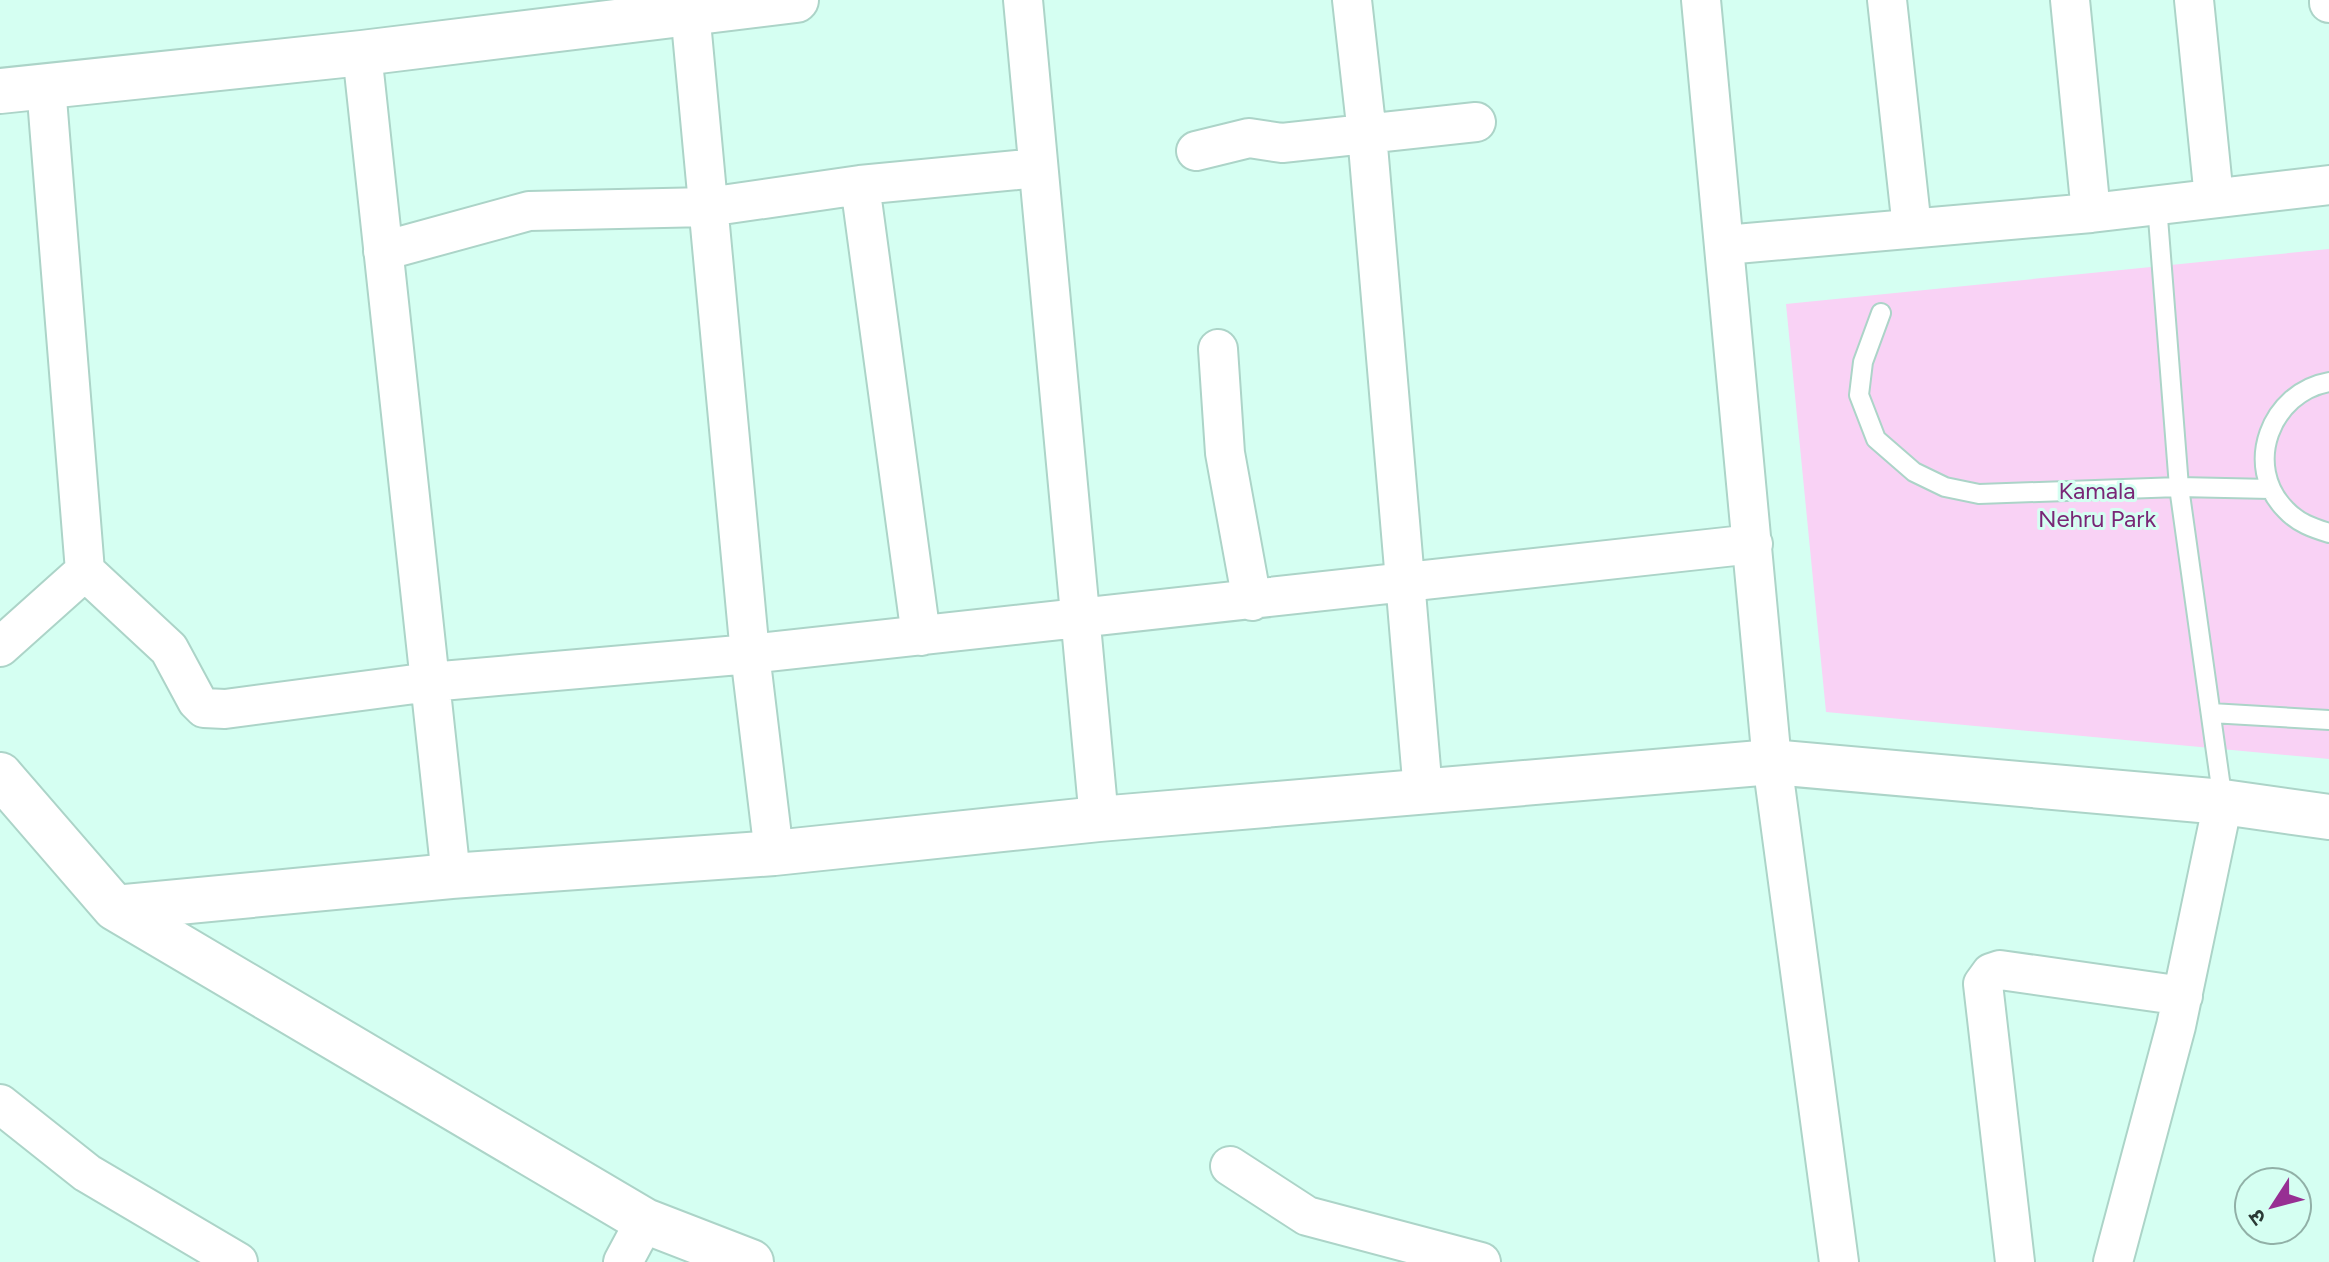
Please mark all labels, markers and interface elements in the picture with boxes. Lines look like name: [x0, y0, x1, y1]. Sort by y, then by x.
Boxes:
park label: Kamala Nehru Park: [2038, 476, 2156, 533]
north arrow: [2233, 1166, 2313, 1246]
text: उ: [2242, 1203, 2272, 1231]

